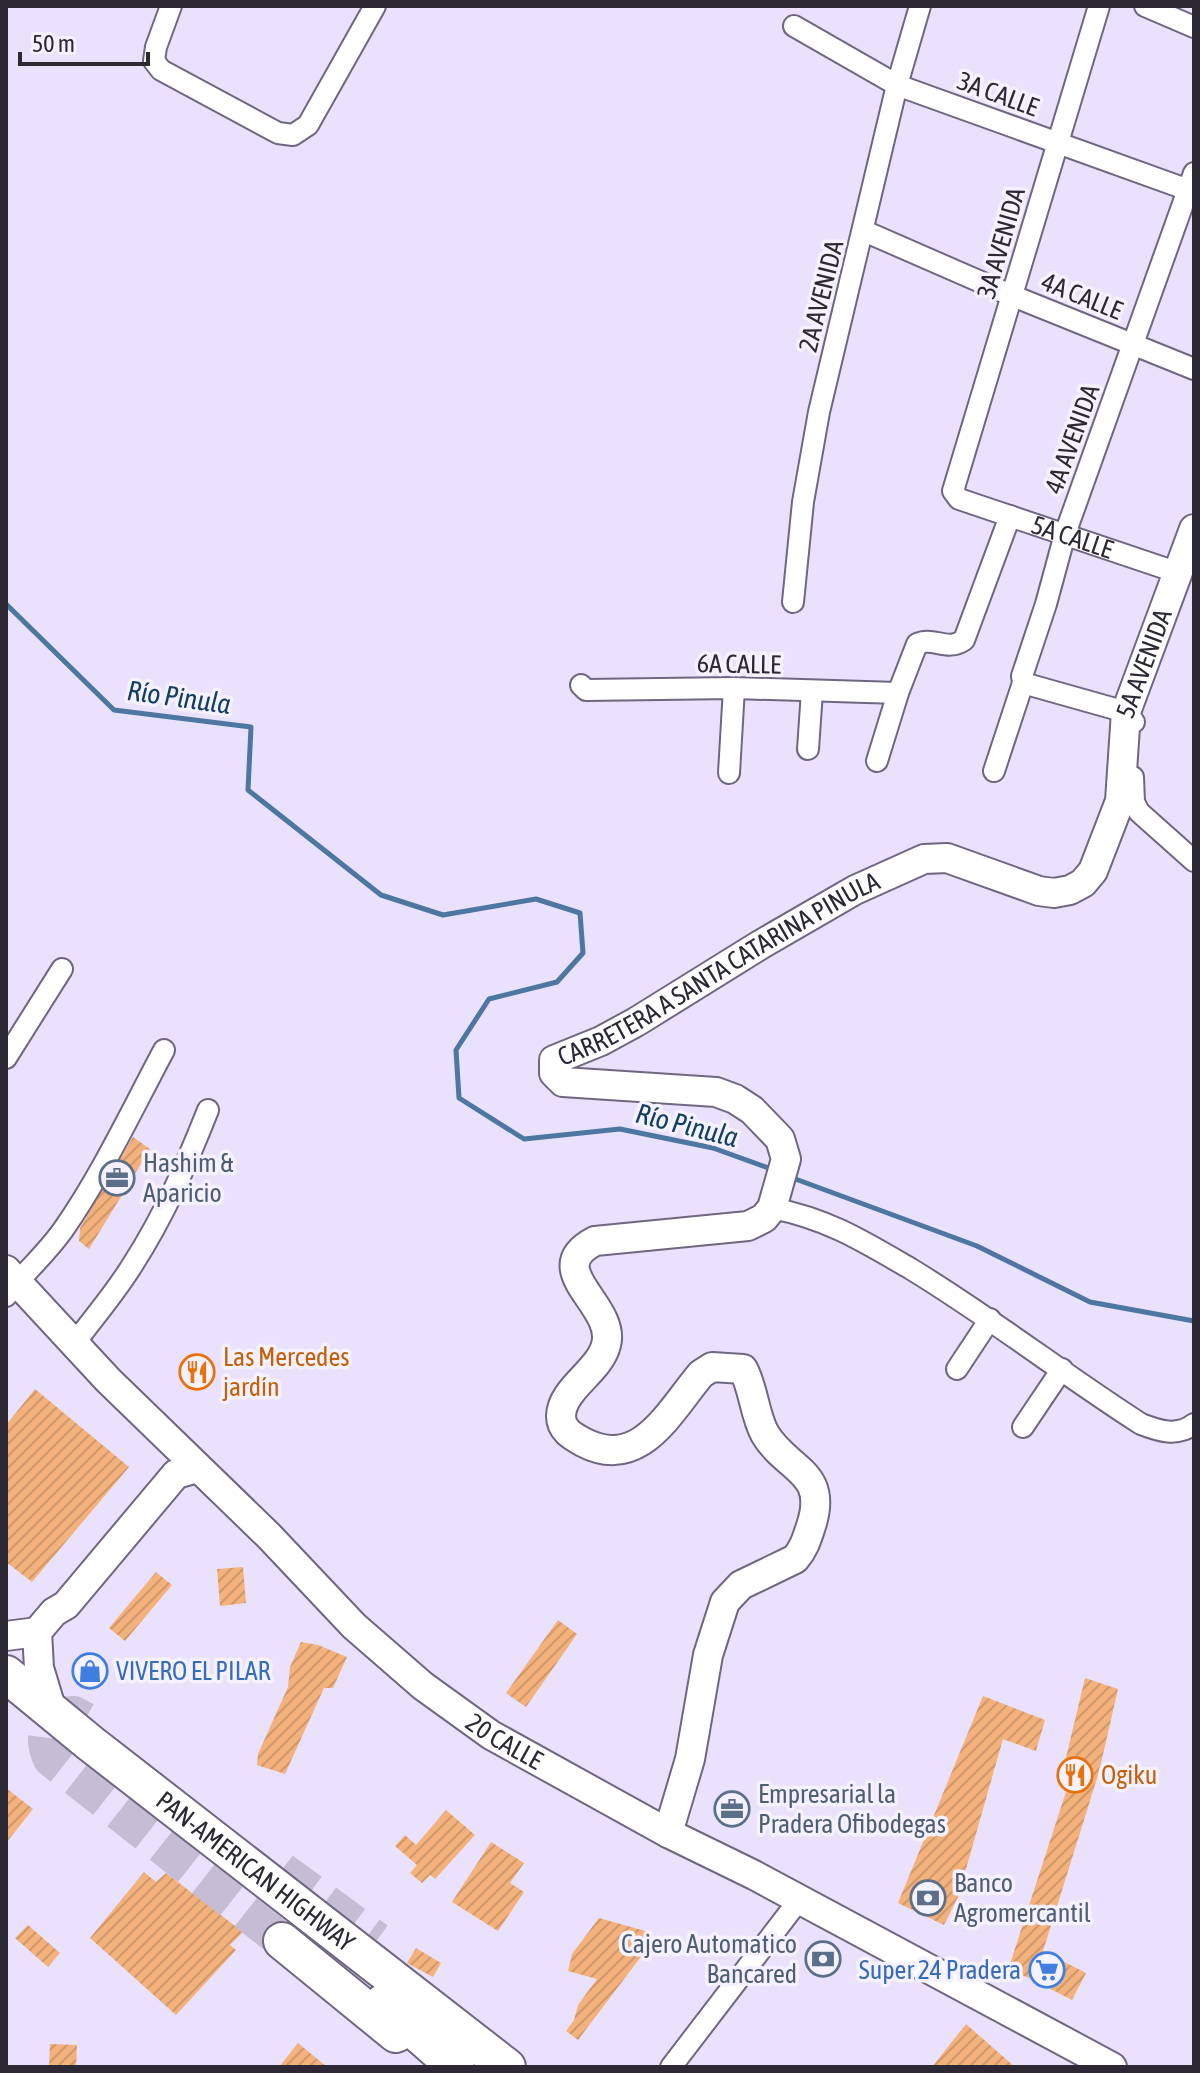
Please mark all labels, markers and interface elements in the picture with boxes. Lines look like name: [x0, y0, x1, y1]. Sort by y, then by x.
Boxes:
scale bar: [20, 16, 148, 66]
text: 50 m: [32, 30, 75, 57]
street label: 3A CALLE: [953, 66, 1043, 122]
street label: 3A AVENIDA: [971, 184, 1031, 302]
street label: 2A AVENIDA: [793, 237, 849, 355]
street label: 4A CALLE: [1037, 266, 1127, 326]
street label: 4A AVENIDA: [1038, 380, 1106, 498]
street label: 5A CALLE: [1028, 509, 1117, 565]
street label: 5A AVENIDA: [1110, 605, 1178, 722]
street label: 6A CALLE: [697, 648, 781, 680]
water label: Río Pinula: [125, 674, 233, 720]
street label: CARRETERA A SANTA CATARINA PINULA: [553, 866, 884, 1072]
water label: Río Pinula: [633, 1097, 741, 1153]
place label: Hashim & Aparicio: [143, 1148, 234, 1208]
office icon: Hashim & Aparicio: [98, 1159, 136, 1197]
place label: Las Mercedes jardín: [222, 1342, 349, 1402]
restaurant icon: Las Mercedes jardín: [178, 1353, 216, 1391]
shop icon: VIVERO EL PILAR: [71, 1652, 109, 1690]
place label: VIVERO EL PILAR: [116, 1656, 271, 1686]
street label: 20 CALLE: [460, 1707, 548, 1776]
restaurant icon: Ogiku: [1056, 1756, 1094, 1794]
place label: Ogiku: [1101, 1760, 1157, 1790]
place label: Empresarial la Pradera Ofibodegas: [758, 1779, 946, 1839]
street label: PAN-AMERICAN HIGHWAY: [150, 1785, 361, 1958]
office icon: Empresarial la Pradera Ofibodegas: [713, 1790, 751, 1828]
place label: Banco Agromercantil: [954, 1868, 1091, 1928]
bank icon: Banco Agromercantil: [909, 1879, 947, 1917]
place label: Cajero Automatico Bancared: [621, 1929, 797, 1989]
bank icon: Cajero Automatico Bancared: [804, 1940, 842, 1978]
supermarket icon: Super 24 Pradera: [1028, 1951, 1066, 1989]
place label: Super 24 Pradera: [859, 1955, 1021, 1985]

